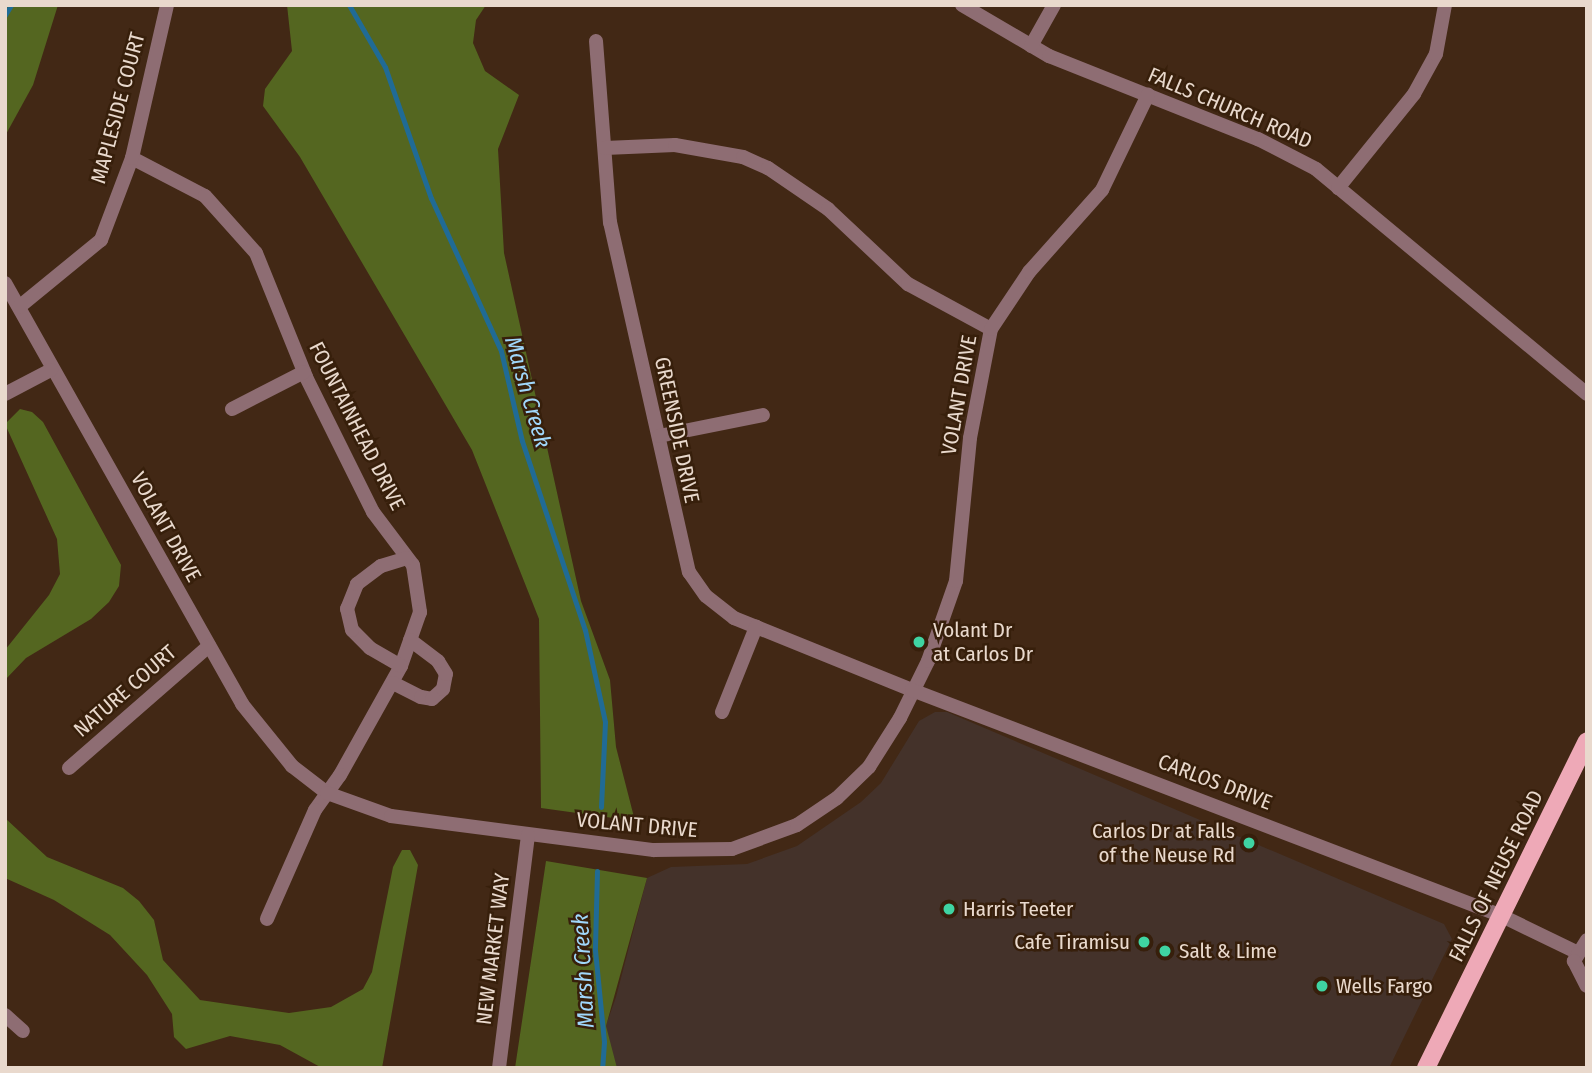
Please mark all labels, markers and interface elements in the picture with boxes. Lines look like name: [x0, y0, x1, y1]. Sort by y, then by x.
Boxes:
street label: MAPLESIDE COURT: [86, 30, 150, 186]
street label: FALLS CHURCH ROAD: [1144, 62, 1316, 154]
water label: Marsh Creek: [499, 333, 557, 451]
street label: VOLANT DRIVE: [936, 333, 982, 457]
street label: FOUNTAINHEAD DRIVE: [304, 338, 410, 514]
street label: GREENSIDE DRIVE: [649, 355, 705, 505]
street label: VOLANT DRIVE: [126, 468, 206, 586]
place label: Volant Dr at Carlos Dr: [933, 617, 1033, 667]
marker: Volant Dr at Carlos Dr: [911, 634, 927, 650]
street label: NATURE COURT: [69, 640, 181, 742]
street label: CARLOS DRIVE: [1155, 749, 1275, 815]
street label: FALLS OF NEUSE ROAD: [1444, 786, 1548, 966]
street label: VOLANT DRIVE: [576, 807, 698, 843]
place label: Carlos Dr at Falls of the Neuse Rd: [1092, 818, 1235, 868]
marker: Carlos Dr at Falls of the Neuse Rd: [1241, 835, 1257, 851]
street label: NEW MARKET WAY: [471, 872, 515, 1026]
place label: Harris Teeter: [963, 896, 1073, 922]
marker: Harris Teeter: [941, 901, 957, 917]
water label: Marsh Creek: [566, 913, 600, 1029]
place label: Cafe Tiramisu: [1014, 929, 1130, 955]
marker: Cafe Tiramisu: [1136, 934, 1152, 950]
place label: Salt & Lime: [1179, 938, 1277, 964]
marker: Salt & Lime: [1157, 943, 1173, 959]
place label: Wells Fargo: [1336, 973, 1433, 999]
marker: Wells Fargo: [1314, 978, 1330, 994]

